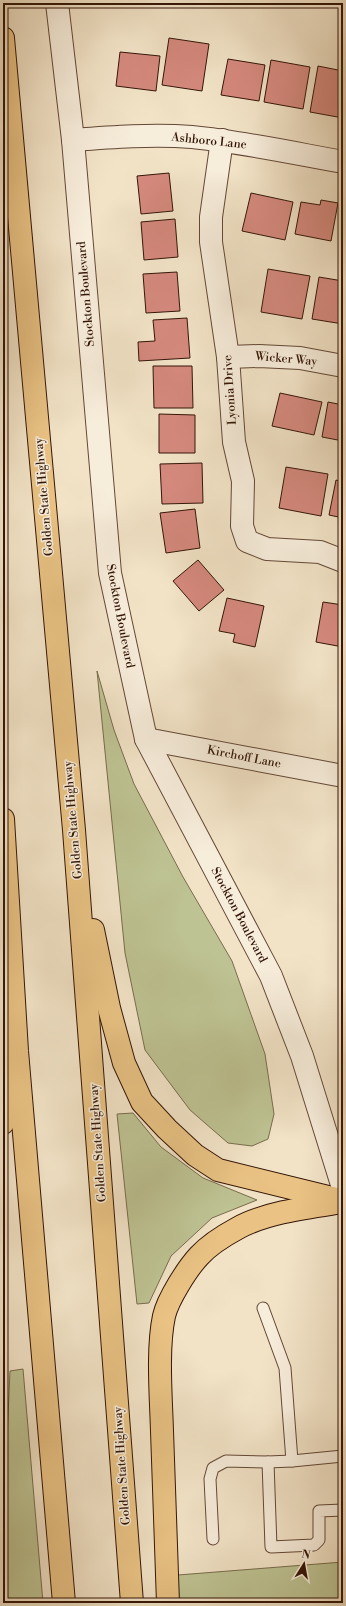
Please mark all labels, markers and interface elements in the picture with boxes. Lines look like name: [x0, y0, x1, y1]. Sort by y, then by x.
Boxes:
street label: Ashboro Lane: [170, 129, 247, 152]
street label: Stockton Boulevard: [74, 240, 98, 347]
street label: Wicker Way: [253, 349, 318, 369]
street label: Lyonia Drive: [220, 354, 240, 426]
street label: Golden State Highway: [31, 437, 57, 557]
street label: Stockton Boulevard: [103, 563, 138, 670]
street label: Kirchoff Lane: [206, 742, 282, 772]
street label: Golden State Highway: [60, 760, 86, 880]
street label: Stockton Boulevard: [207, 865, 271, 965]
street label: Golden State Highway: [86, 1083, 110, 1203]
street label: Golden State Highway: [110, 1406, 134, 1526]
north arrow: [284, 1544, 324, 1584]
text: N: [300, 1547, 312, 1563]

